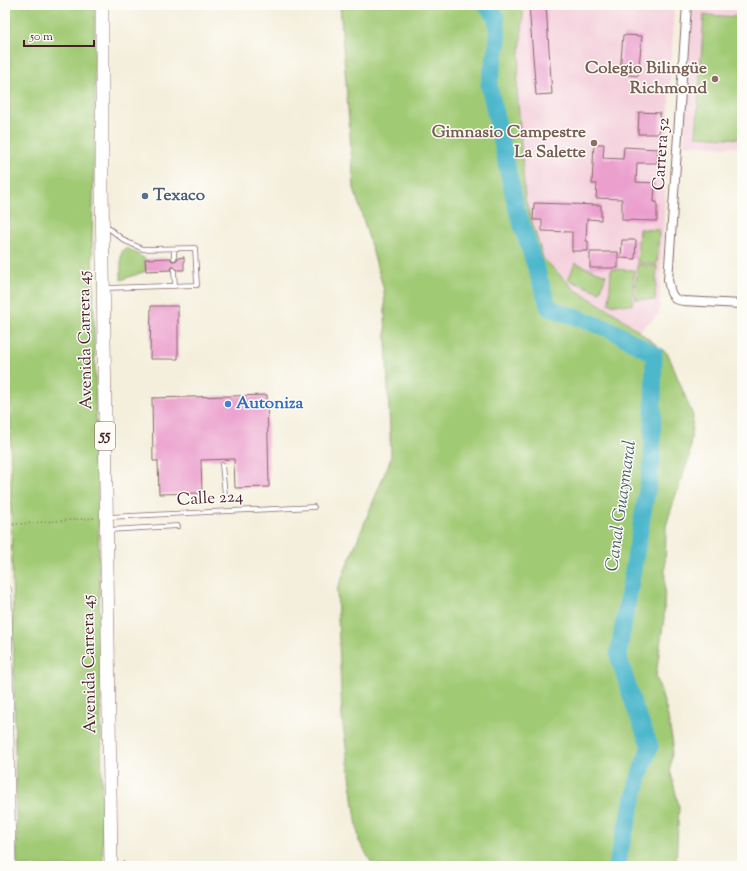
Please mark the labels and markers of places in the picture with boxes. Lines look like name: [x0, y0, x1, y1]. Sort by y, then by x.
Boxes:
place label: Colegio Bilingüe Richmond: [585, 57, 707, 101]
marker: Colegio Bilingüe Richmond: [710, 74, 720, 84]
place label: Gimnasio Campestre La Salette: [432, 121, 586, 165]
marker: Gimnasio Campestre La Salette: [589, 138, 599, 148]
place label: Texaco: [153, 184, 205, 208]
marker: Texaco: [140, 191, 150, 201]
place label: Autoniza: [236, 392, 303, 416]
marker: Autoniza: [223, 399, 233, 409]

